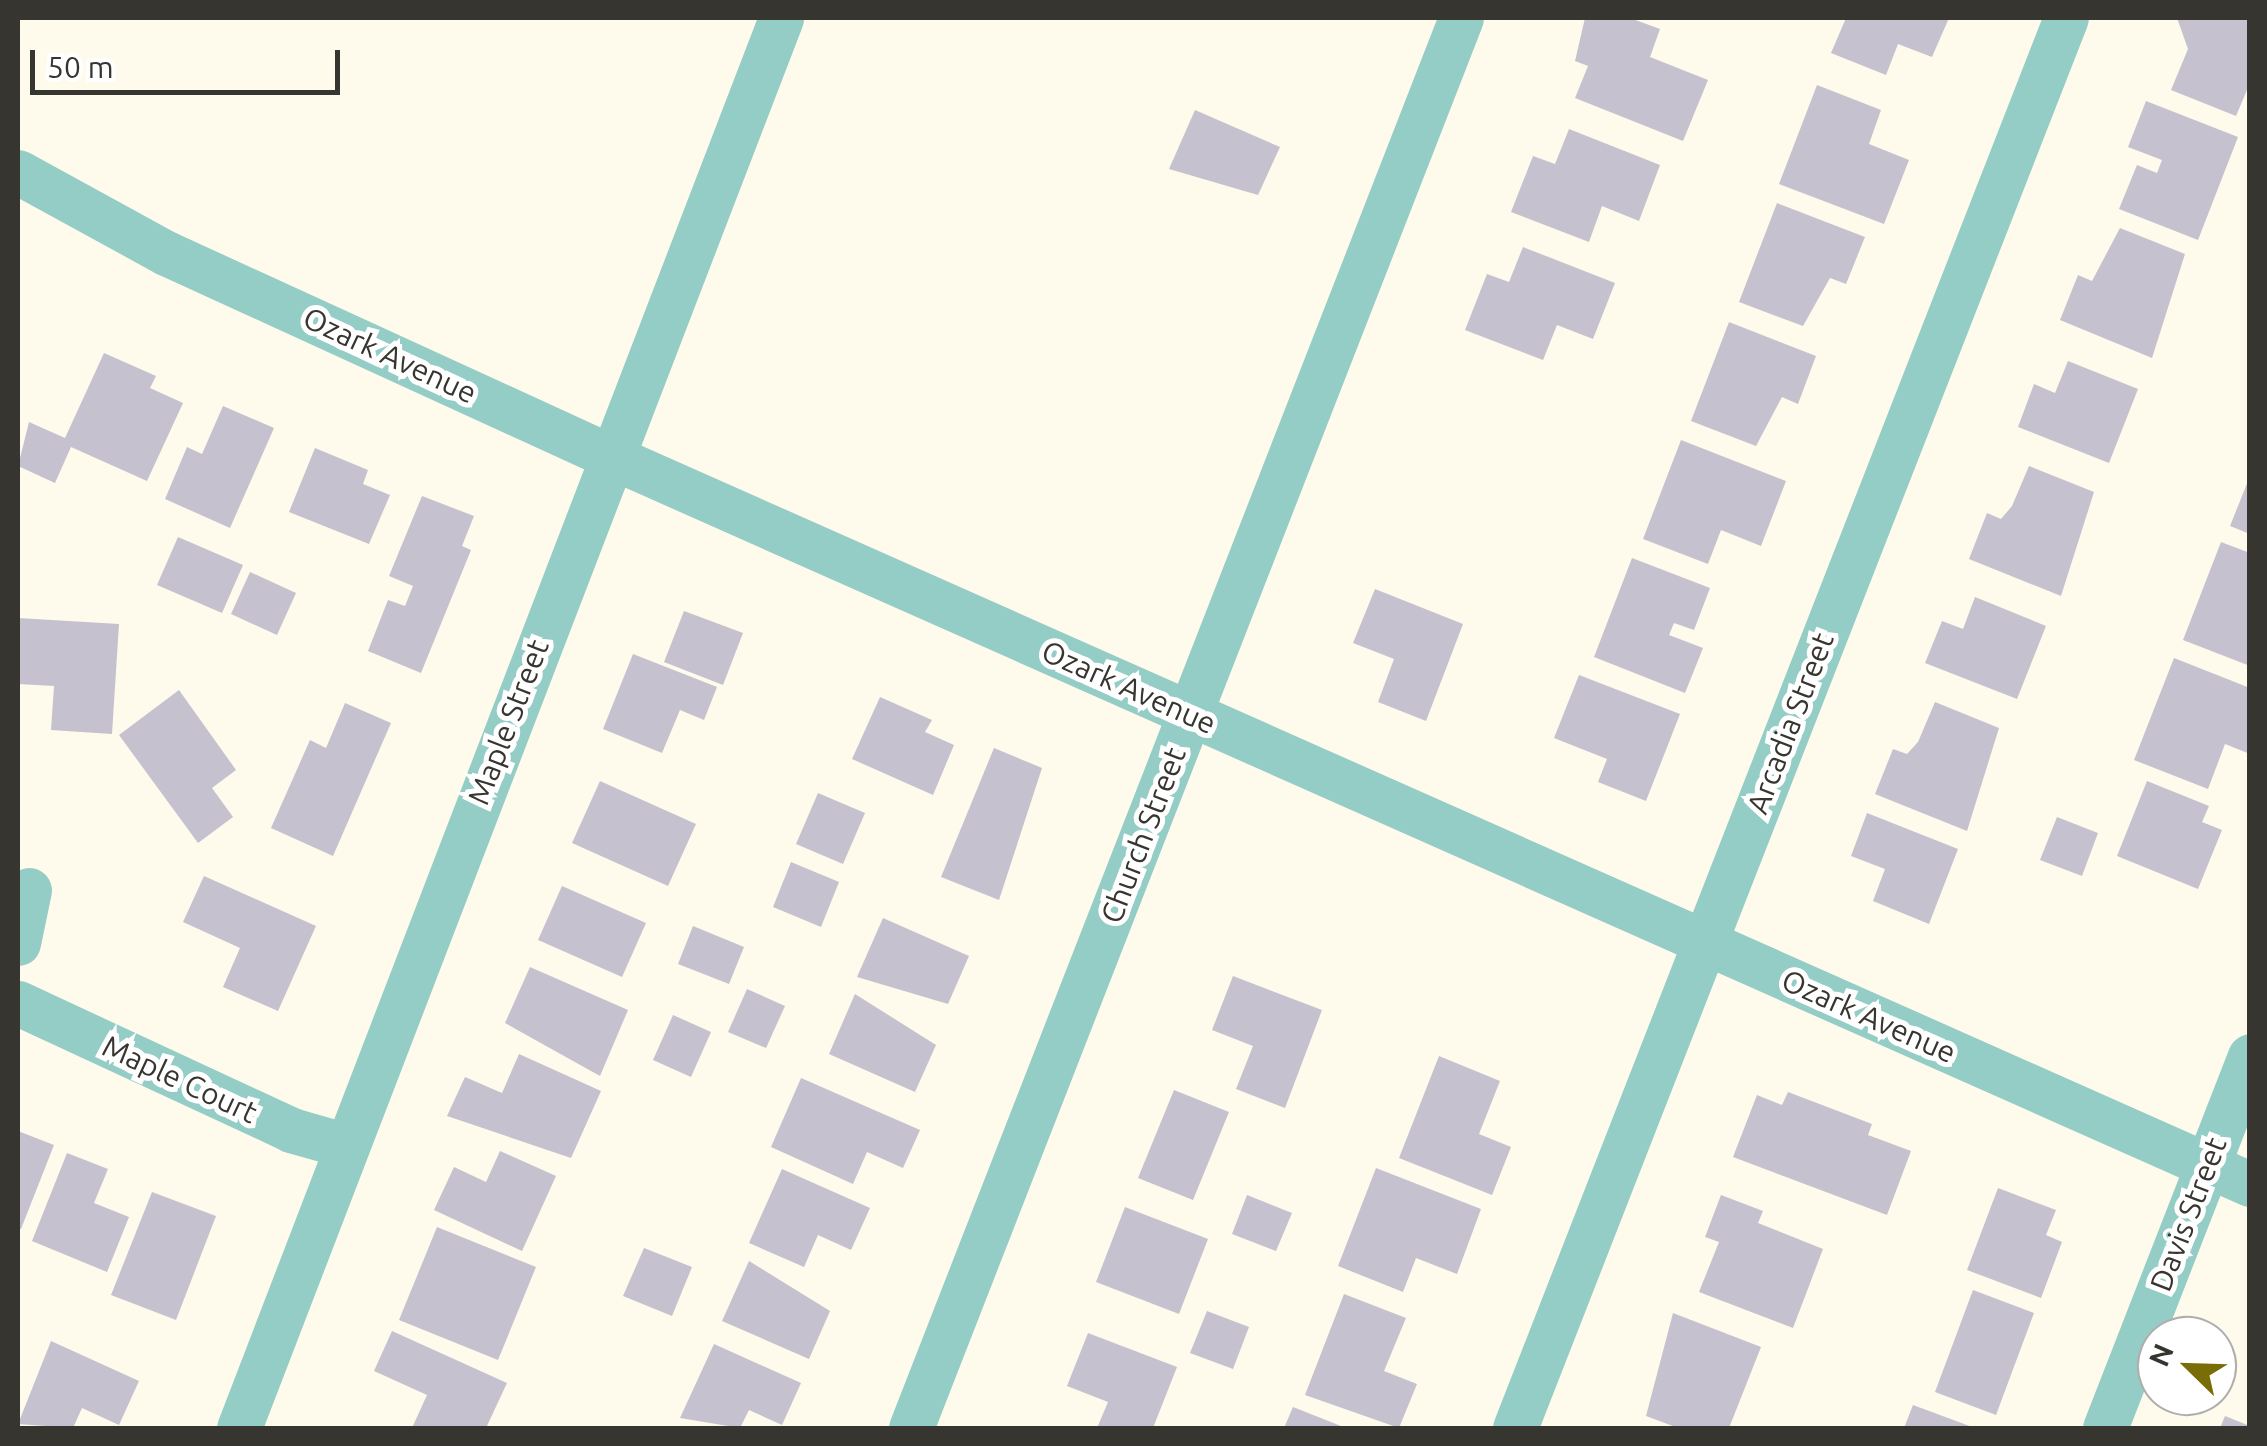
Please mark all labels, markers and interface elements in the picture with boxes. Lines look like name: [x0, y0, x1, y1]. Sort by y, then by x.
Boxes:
scale bar: [35, 30, 345, 92]
text: 50 m: [47, 50, 114, 84]
street label: Ozark Avenue: [298, 299, 482, 411]
street label: Arcadia Street: [1739, 627, 1841, 819]
street label: Ozark Avenue: [1036, 633, 1222, 741]
street label: Maple Street: [460, 634, 556, 810]
street label: Church Street: [1093, 742, 1193, 928]
street label: Ozark Avenue: [1776, 962, 1962, 1070]
street label: Maple Court: [97, 1027, 263, 1131]
street label: Davis Street: [2142, 1132, 2234, 1296]
north arrow: [2137, 1316, 2237, 1416]
text: N: [2142, 1339, 2179, 1371]

